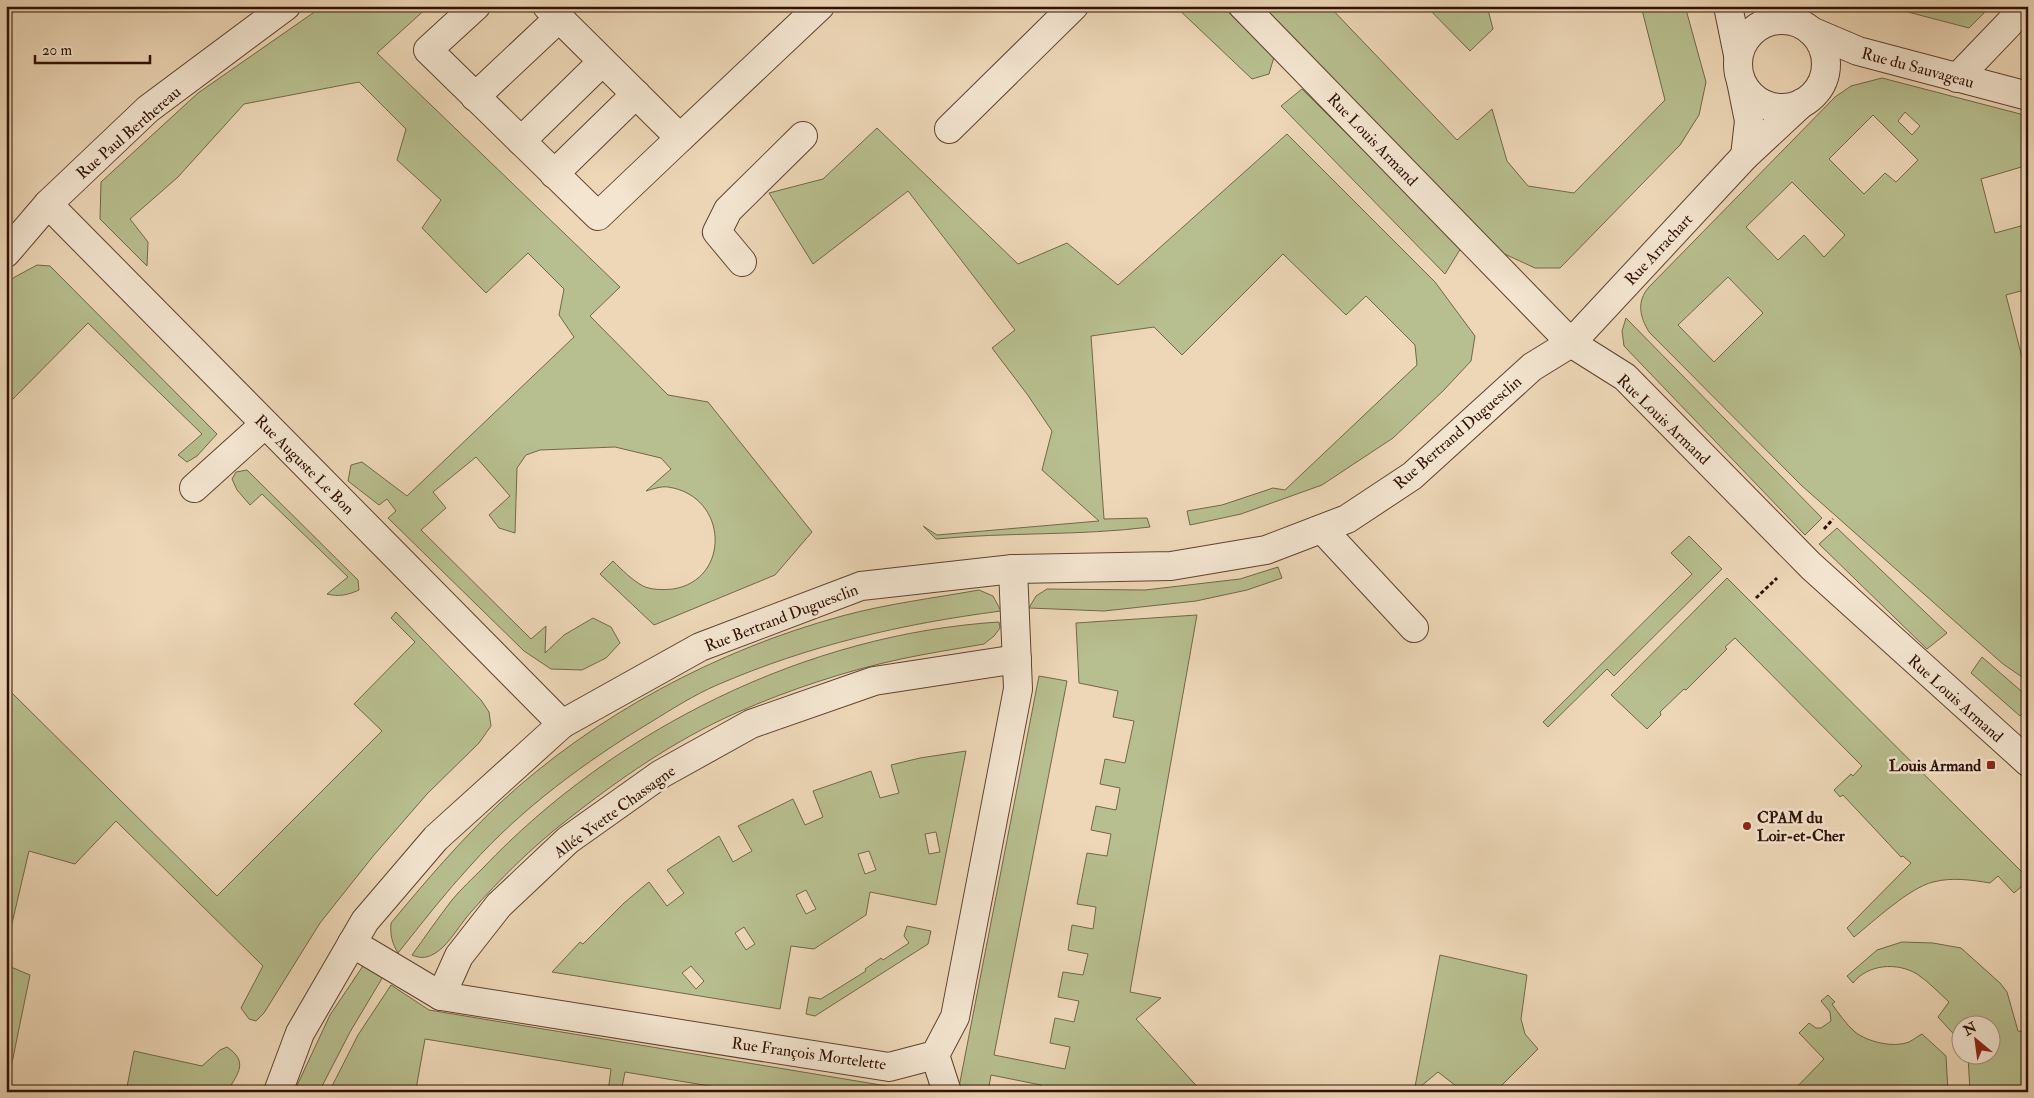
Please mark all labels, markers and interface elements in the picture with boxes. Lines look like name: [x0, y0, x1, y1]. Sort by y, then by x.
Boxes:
scale bar: [35, 32, 150, 64]
text: 20 m: [42, 41, 72, 60]
street label: Rue du Sauvageau: [1859, 43, 1976, 93]
street label: Rue Paul Berthereau: [72, 82, 185, 184]
street label: Rue Louis Armand: [1323, 89, 1422, 190]
street label: Rue Arrachart: [1620, 210, 1697, 290]
street label: Rue Louis Armand: [1613, 370, 1714, 469]
street label: Rue Bertrand Duguesclin: [1390, 372, 1526, 494]
street label: Rue Auguste Le Bon: [250, 411, 358, 519]
street label: Rue Bertrand Duguesclin: [702, 579, 861, 656]
street label: Rue Louis Armand: [1903, 651, 2007, 747]
place label: Louis Armand: [1889, 756, 1981, 776]
marker: Louis Armand: [1985, 759, 1997, 771]
street label: Allée Yvette Chassagne: [549, 761, 680, 863]
place label: CPAM du Loir-et-Cher: [1757, 808, 1846, 846]
marker: CPAM du Loir-et-Cher: [1741, 820, 1753, 832]
north arrow: [1952, 1016, 2002, 1066]
text: N: [1959, 1018, 1980, 1040]
street label: Rue François Mortelette: [730, 1033, 888, 1075]

